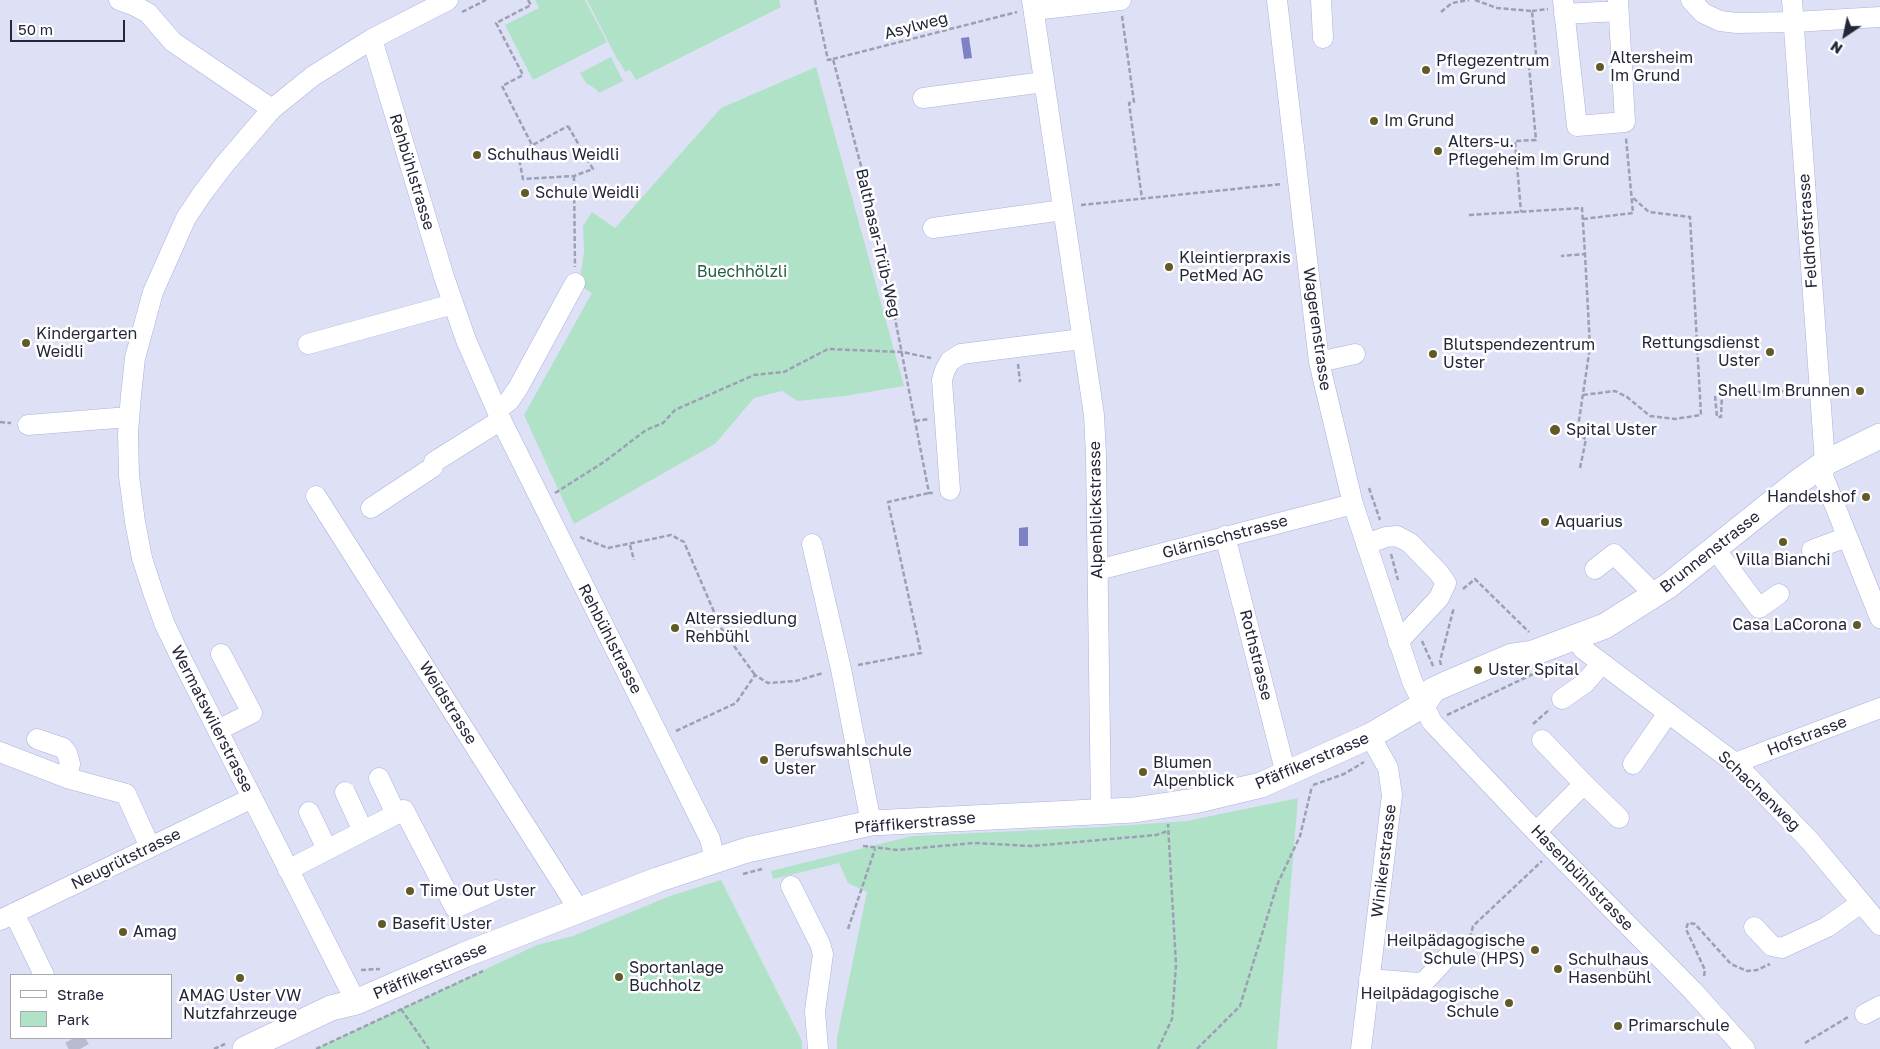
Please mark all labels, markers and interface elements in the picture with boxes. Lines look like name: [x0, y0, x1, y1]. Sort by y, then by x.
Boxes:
street label: Asylweg: [882, 8, 950, 44]
scale bar: [12, 10, 128, 42]
north arrow: [1820, 10, 1870, 60]
text: 50 m: [18, 20, 53, 38]
text: N: [1827, 38, 1846, 58]
place label: Altersheim Im Grund: [1610, 48, 1693, 86]
place label: Pflegezentrum Im Grund: [1436, 51, 1549, 89]
marker: Altersheim Im Grund: [1594, 61, 1606, 73]
marker: Pflegezentrum Im Grund: [1420, 64, 1432, 76]
place label: Im Grund: [1384, 111, 1454, 131]
street label: Rehbühlstrasse: [385, 112, 439, 232]
marker: Im Grund: [1368, 115, 1380, 127]
place label: Alters-u. Pflegeheim Im Grund: [1448, 132, 1609, 170]
place label: Schulhaus Weidli: [487, 145, 619, 165]
marker: Alters-u. Pflegeheim Im Grund: [1432, 145, 1444, 157]
marker: Schulhaus Weidli: [471, 149, 483, 161]
street label: Balthasar-Trüb-Weg: [852, 167, 904, 319]
street label: Feldhofstrasse: [1794, 173, 1822, 289]
place label: Schule Weidli: [535, 183, 639, 203]
marker: Schule Weidli: [519, 187, 531, 199]
place label: Kleintierpraxis PetMed AG: [1179, 248, 1291, 286]
marker: Kleintierpraxis PetMed AG: [1163, 261, 1175, 273]
park label: Buechhölzli: [697, 262, 787, 282]
street label: Wagerenstrasse: [1299, 266, 1335, 392]
place label: Kindergarten Weidli: [36, 324, 137, 362]
place label: Rettungsdienst Uster: [1641, 333, 1760, 371]
place label: Blutspendezentrum Uster: [1443, 335, 1595, 373]
marker: Kindergarten Weidli: [20, 337, 32, 349]
marker: Rettungsdienst Uster: [1764, 346, 1776, 358]
marker: Blutspendezentrum Uster: [1427, 348, 1439, 360]
place label: Shell Im Brunnen: [1718, 381, 1850, 401]
marker: Shell Im Brunnen: [1854, 385, 1866, 397]
place label: Spital Uster: [1566, 420, 1657, 440]
marker: Spital Uster: [1548, 423, 1562, 437]
street label: Alpenblickstrasse: [1085, 441, 1107, 579]
place label: Handelshof: [1767, 487, 1856, 507]
marker: Handelshof: [1860, 491, 1872, 503]
street label: Brunnenstrasse: [1656, 507, 1764, 597]
street label: Glärnischstrasse: [1160, 511, 1290, 563]
place label: Aquarius: [1555, 512, 1623, 532]
marker: Aquarius: [1539, 516, 1551, 528]
marker: Villa Bianchi: [1777, 536, 1789, 548]
place label: Villa Bianchi: [1735, 550, 1831, 570]
street label: Rehbühlstrasse: [574, 581, 646, 697]
street label: Rothstrasse: [1235, 608, 1277, 702]
place label: Alterssiedlung Rehbühl: [685, 609, 797, 647]
place label: Casa LaCorona: [1732, 615, 1847, 635]
marker: Casa LaCorona: [1851, 619, 1863, 631]
marker: Alterssiedlung Rehbühl: [669, 622, 681, 634]
street label: Wermatswilerstrasse: [167, 642, 257, 796]
street label: Weidstrasse: [415, 658, 481, 748]
place label: Uster Spital: [1488, 660, 1579, 680]
marker: Uster Spital: [1472, 664, 1484, 676]
street label: Hofstrasse: [1764, 712, 1850, 760]
street label: Pfäffikerstrasse: [1252, 728, 1372, 794]
place label: Berufswahlschule Uster: [774, 741, 912, 779]
street label: Schachenweg: [1714, 747, 1804, 835]
place label: Blumen Alpenblick: [1153, 753, 1234, 791]
marker: Berufswahlschule Uster: [758, 754, 770, 766]
marker: Blumen Alpenblick: [1137, 766, 1149, 778]
street label: Winikerstrasse: [1368, 803, 1400, 919]
street label: Pfäffikerstrasse: [853, 808, 977, 838]
street label: Hasenbühlstrasse: [1527, 821, 1637, 935]
street label: Neugrütstrasse: [68, 824, 184, 894]
place label: Time Out Uster: [420, 881, 536, 901]
marker: Time Out Uster: [404, 885, 416, 897]
place label: Basefit Uster: [392, 914, 492, 934]
marker: Basefit Uster: [376, 918, 388, 930]
place label: Amag: [133, 922, 177, 942]
marker: Amag: [117, 926, 129, 938]
place label: Heilpädagogische Schule (HPS): [1387, 931, 1525, 969]
street label: Pfäffikerstrasse: [370, 938, 490, 1004]
marker: Heilpädagogische Schule (HPS): [1529, 944, 1541, 956]
place label: Schulhaus Hasenbühl: [1568, 950, 1651, 988]
place label: Sportanlage Buchholz: [629, 958, 724, 996]
marker: Schulhaus Hasenbühl: [1552, 963, 1564, 975]
marker: Sportanlage Buchholz: [613, 971, 625, 983]
marker: AMAG Uster VW Nutzfahrzeuge: [234, 972, 246, 984]
legend: [10, 974, 172, 1039]
place label: Heilpädagogische Schule: [1361, 984, 1499, 1022]
text: Straße: [57, 985, 104, 1003]
place label: AMAG Uster VW Nutzfahrzeuge: [179, 986, 301, 1024]
marker: Heilpädagogische Schule: [1503, 997, 1515, 1009]
text: Park: [57, 1010, 89, 1028]
place label: Primarschule: [1628, 1016, 1729, 1036]
marker: Primarschule: [1612, 1020, 1624, 1032]

